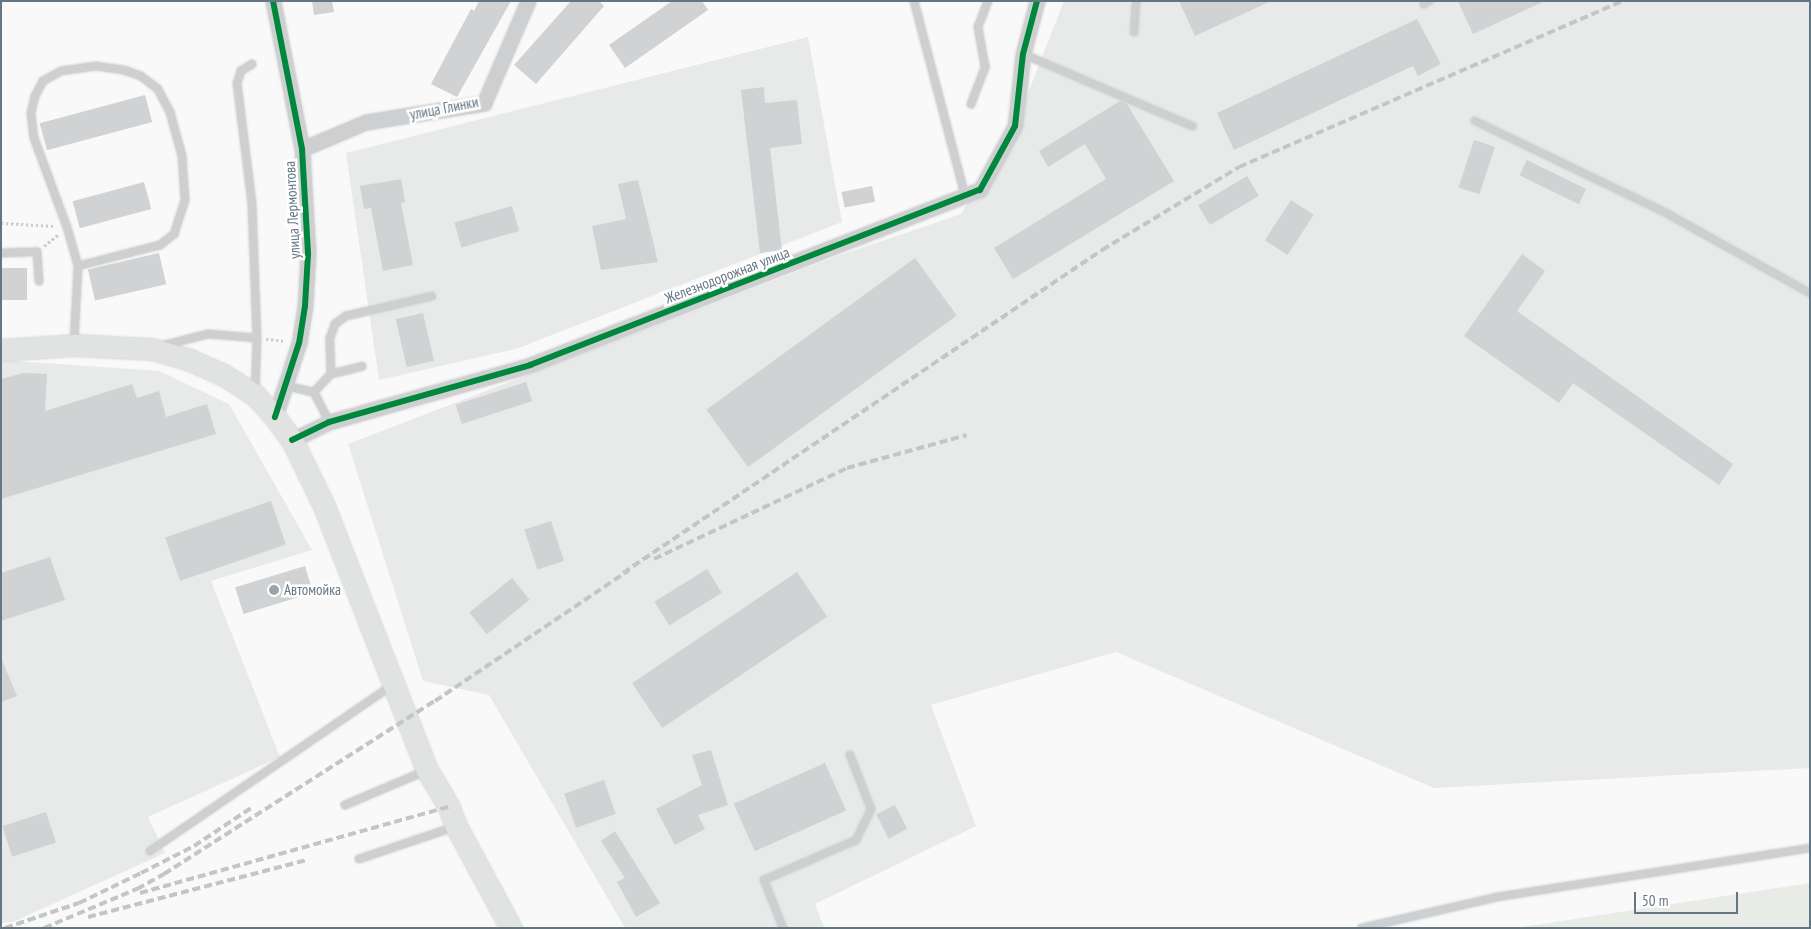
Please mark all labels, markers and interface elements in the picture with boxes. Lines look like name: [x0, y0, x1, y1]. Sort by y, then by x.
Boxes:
street label: улица Глинки: [408, 93, 480, 123]
street label: улица Лермонтова: [280, 161, 304, 259]
street label: Железнодорожная улица: [662, 243, 792, 307]
place label: Автомойка: [284, 581, 341, 599]
marker: Автомойка: [268, 584, 280, 596]
scale bar: [1636, 882, 1740, 914]
text: 50 m: [1642, 891, 1668, 910]

